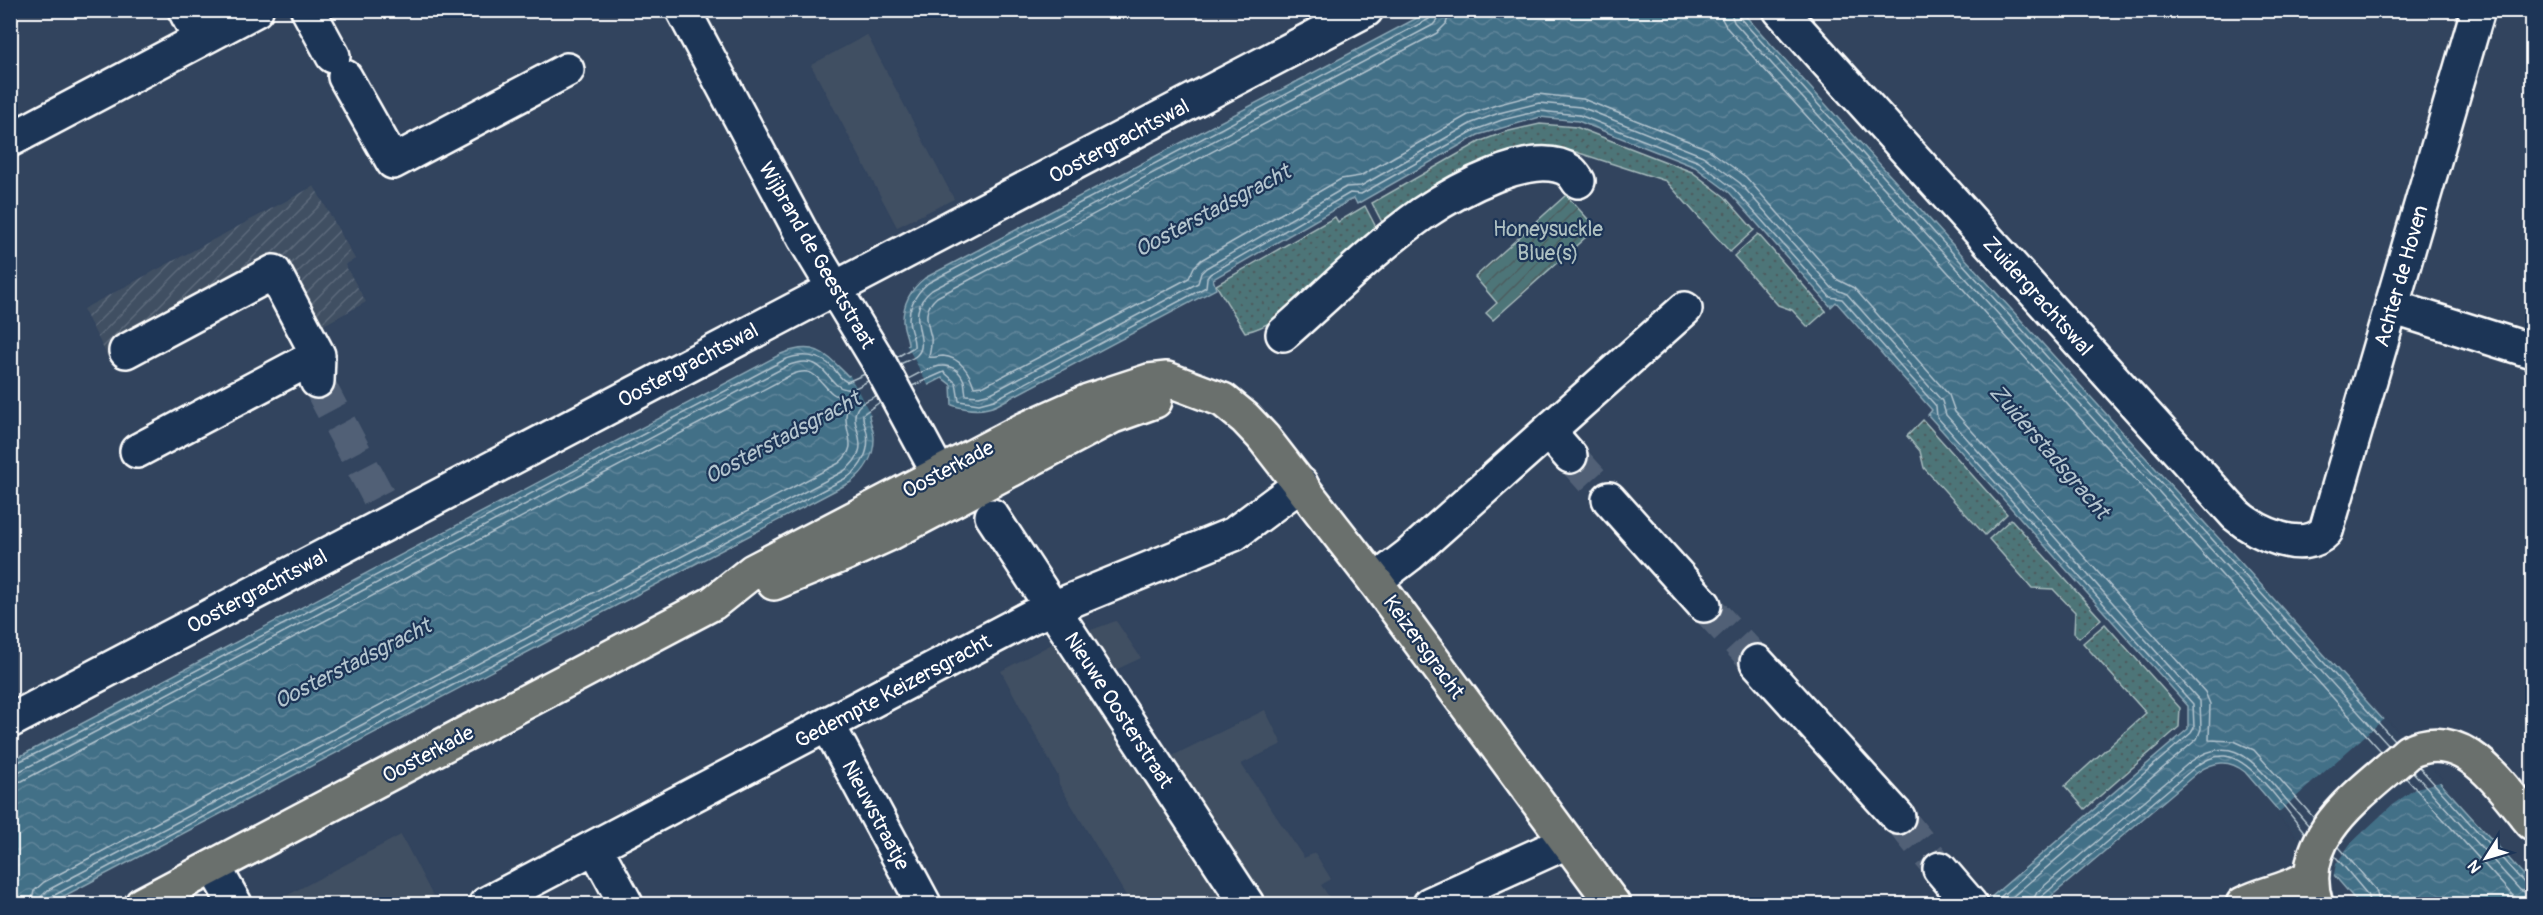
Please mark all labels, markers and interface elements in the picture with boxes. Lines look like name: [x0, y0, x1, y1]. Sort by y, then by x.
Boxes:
street label: Oostergrachtswal: [1044, 93, 1194, 190]
street label: Wijbrand de Geeststraat: [752, 157, 881, 354]
water label: Oosterstadsgracht: [1130, 157, 1297, 264]
street label: Achter de Hoven: [2368, 202, 2435, 350]
park label: Honeysuckle Blue(s): [1493, 216, 1604, 267]
street label: Zuidergrachtswal: [1977, 231, 2099, 362]
street label: Oostergrachtswal: [613, 317, 763, 414]
water label: Zuiderstadsgracht: [1983, 379, 2117, 526]
water label: Oosterstadsgracht: [700, 384, 867, 491]
street label: Oosterkade: [898, 434, 999, 505]
street label: Oostergrachtswal: [182, 543, 332, 640]
street label: Keizersgracht: [1377, 590, 1471, 705]
water label: Oosterstadsgracht: [269, 611, 437, 715]
street label: Nieuwe Oosterstraat: [1058, 627, 1179, 794]
street label: Gedempte Keizersgracht: [790, 628, 997, 755]
street label: Oosterkade: [378, 719, 479, 790]
street label: Nieuwstraatje: [835, 756, 916, 876]
north arrow: [2456, 828, 2516, 888]
text: N: [2463, 856, 2486, 877]

